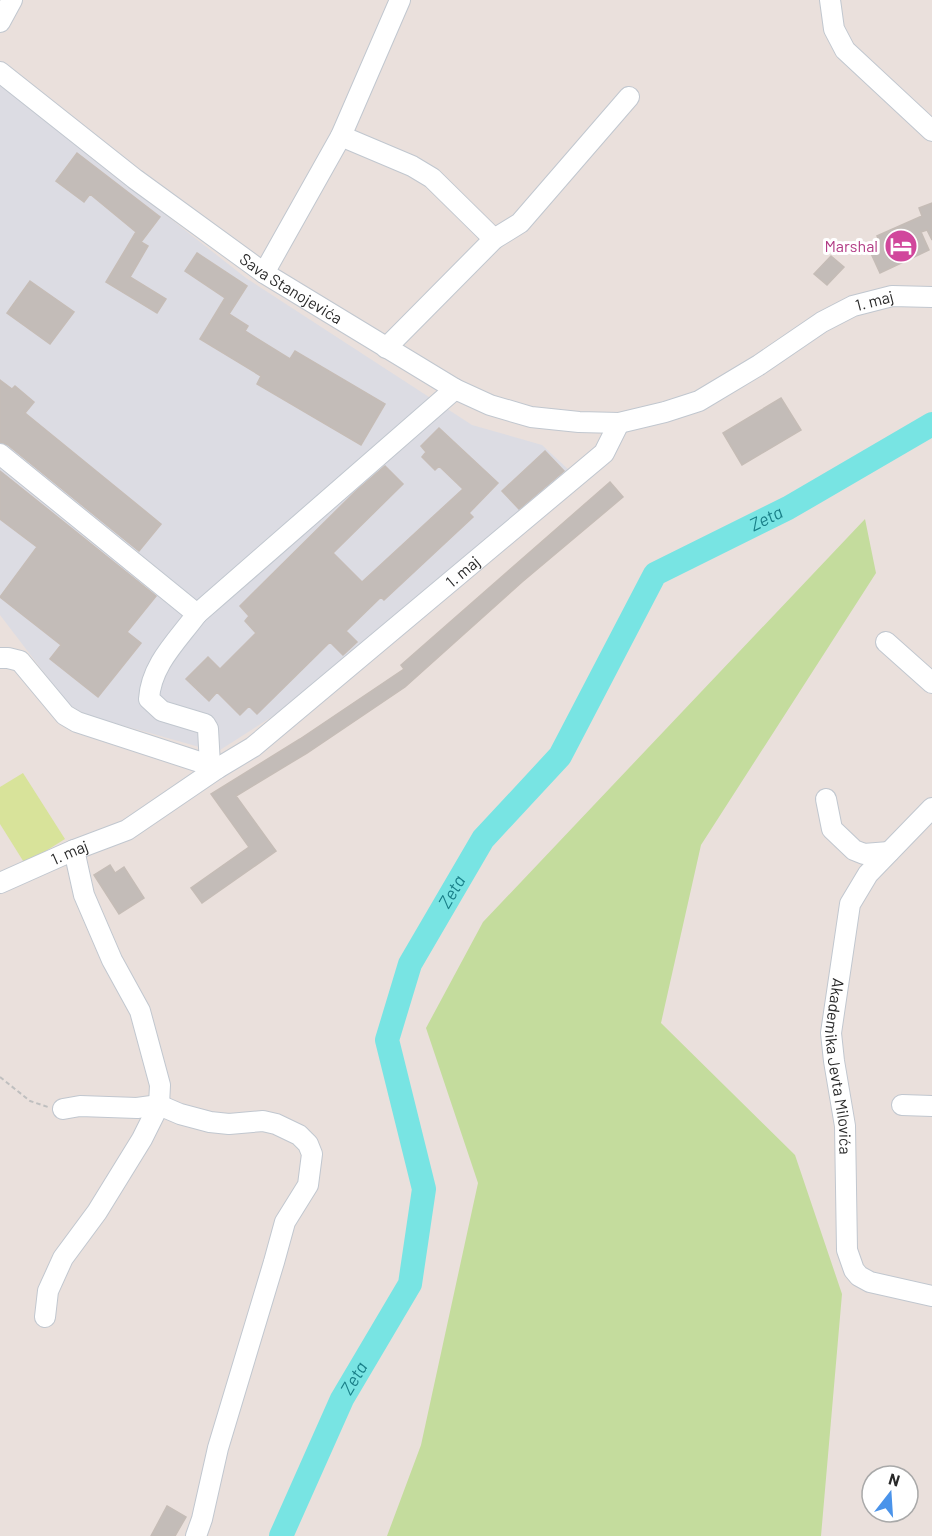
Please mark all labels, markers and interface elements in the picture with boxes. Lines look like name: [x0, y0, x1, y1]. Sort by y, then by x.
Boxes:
hotel icon: Marshal: [883, 228, 919, 264]
place label: Marshal: [824, 236, 878, 255]
street label: Sava Stanojevića: [236, 249, 346, 327]
street label: 1. maj: [853, 286, 895, 314]
water label: Zeta: [745, 500, 786, 535]
street label: 1. maj: [441, 551, 483, 591]
street label: 1. maj: [48, 836, 91, 868]
water label: Zeta: [433, 871, 469, 912]
street label: Akademika Jevta Milovića: [822, 977, 855, 1155]
water label: Zeta: [335, 1357, 372, 1398]
north arrow: [860, 1464, 920, 1524]
text: N: [887, 1469, 902, 1490]

